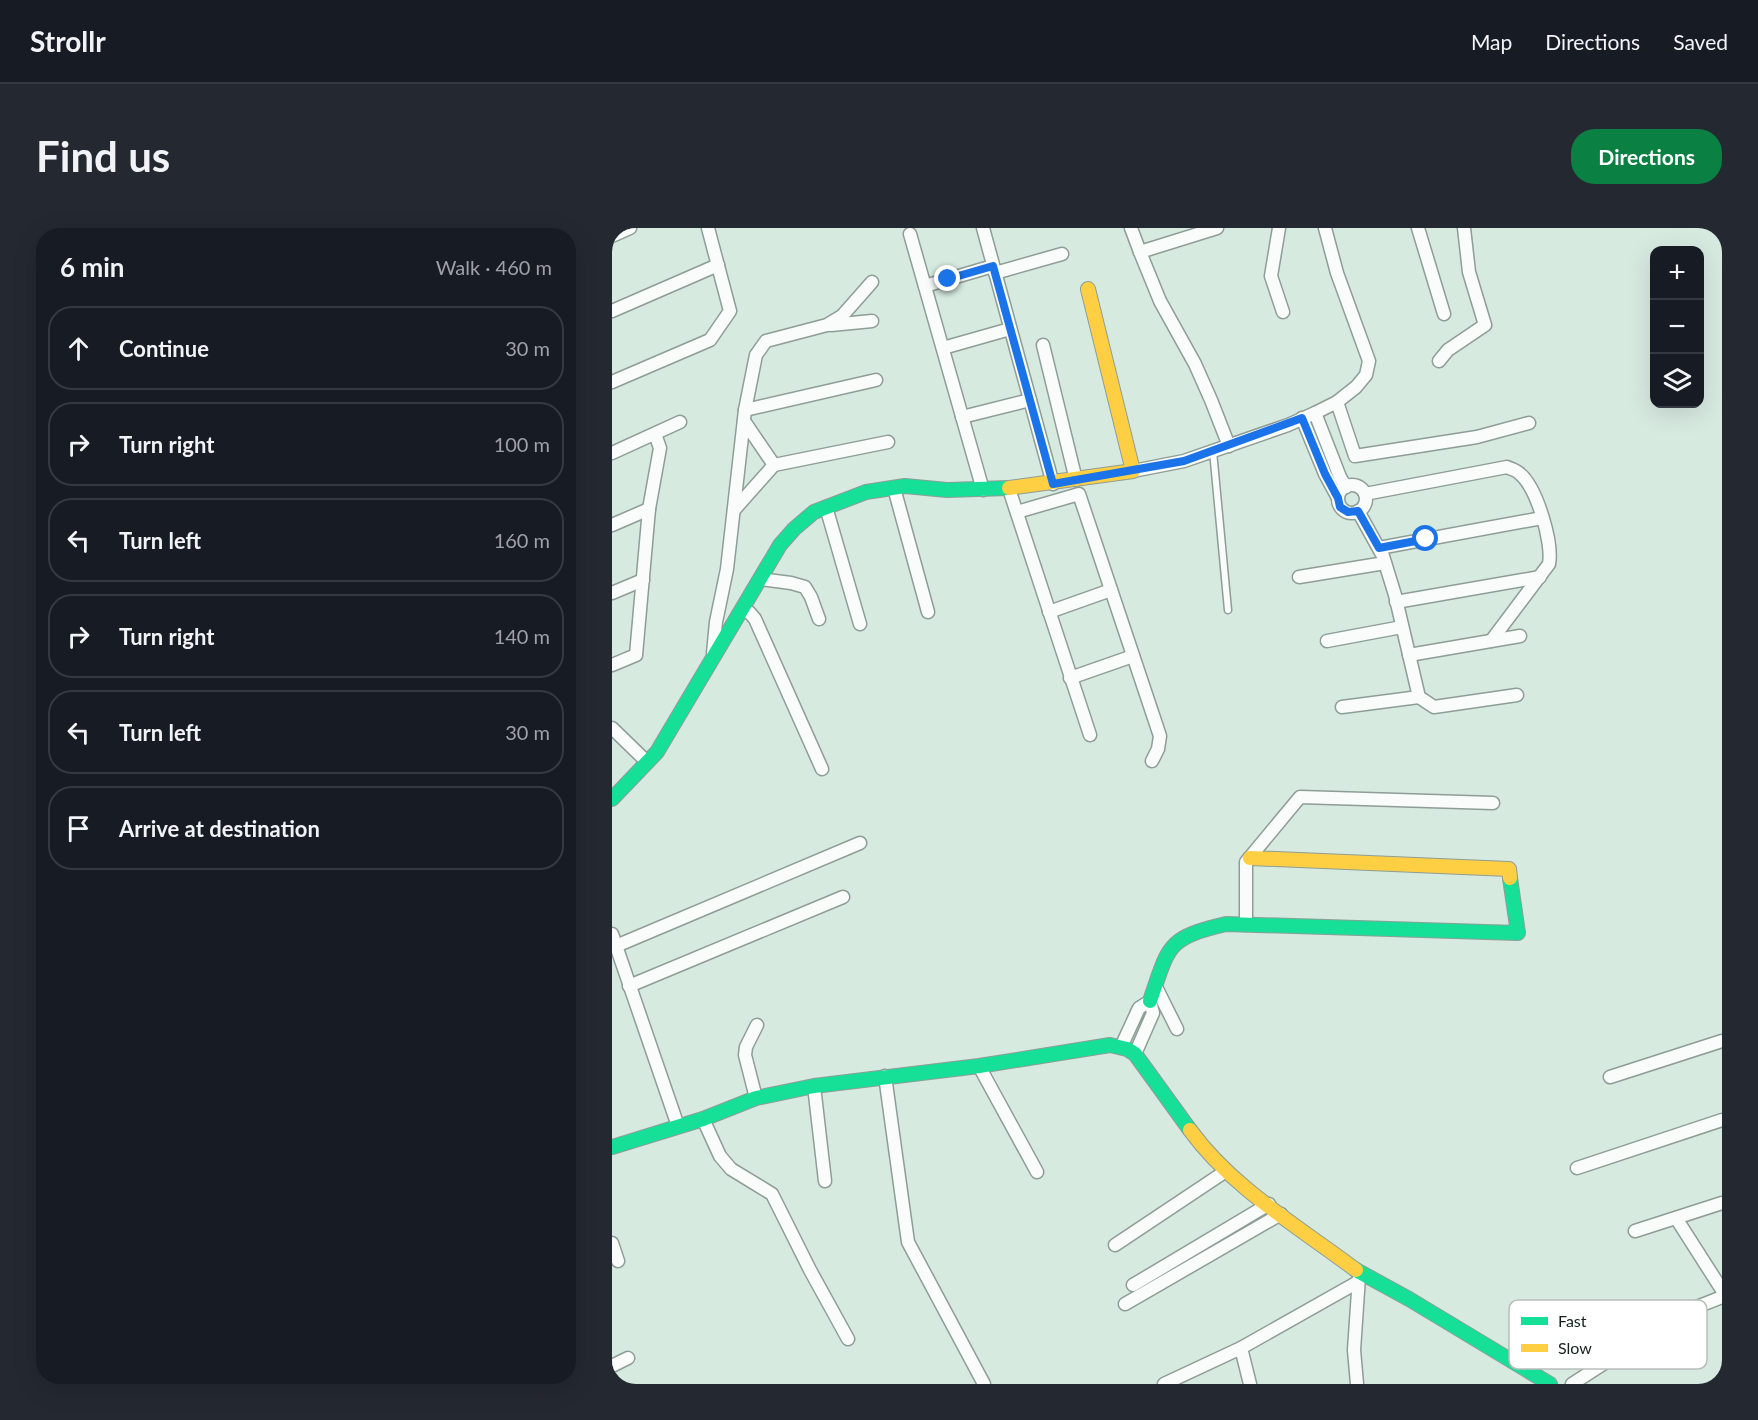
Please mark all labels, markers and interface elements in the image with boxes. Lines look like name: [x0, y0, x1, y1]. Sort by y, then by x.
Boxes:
text: Strollr: [30, 24, 106, 58]
text: Map: [1471, 29, 1512, 54]
text: Directions: [1545, 29, 1640, 54]
text: Saved: [1673, 29, 1728, 54]
button: Directions: [1571, 129, 1722, 184]
text: Find us: [36, 131, 170, 181]
map controls: [1650, 246, 1704, 408]
button: +: [1650, 246, 1704, 300]
text: 6 min: [60, 251, 124, 283]
text: Walk · 460 m: [436, 255, 552, 279]
route end: [934, 265, 960, 291]
button: −: [1650, 300, 1704, 354]
icon: ahead: [62, 332, 95, 365]
text: Continue: [119, 335, 209, 362]
text: 30 m: [505, 336, 550, 360]
button: layers: [1650, 354, 1704, 408]
icon: right: [62, 428, 95, 461]
text: Turn right: [119, 431, 214, 458]
text: 100 m: [494, 432, 550, 456]
icon: left: [62, 524, 95, 557]
route start: [1412, 525, 1438, 551]
text: Turn left: [119, 527, 201, 554]
text: 160 m: [494, 528, 550, 552]
icon: right: [62, 620, 95, 653]
text: Turn right: [119, 623, 214, 650]
text: 140 m: [494, 624, 550, 648]
icon: left: [62, 716, 95, 749]
text: Turn left: [119, 719, 201, 746]
text: 30 m: [505, 720, 550, 744]
icon: arrive: [62, 812, 95, 845]
text: Arrive at destination: [119, 815, 320, 842]
legend: [1509, 1300, 1707, 1369]
text: Fast: [1558, 1311, 1587, 1330]
text: Slow: [1558, 1338, 1592, 1357]

